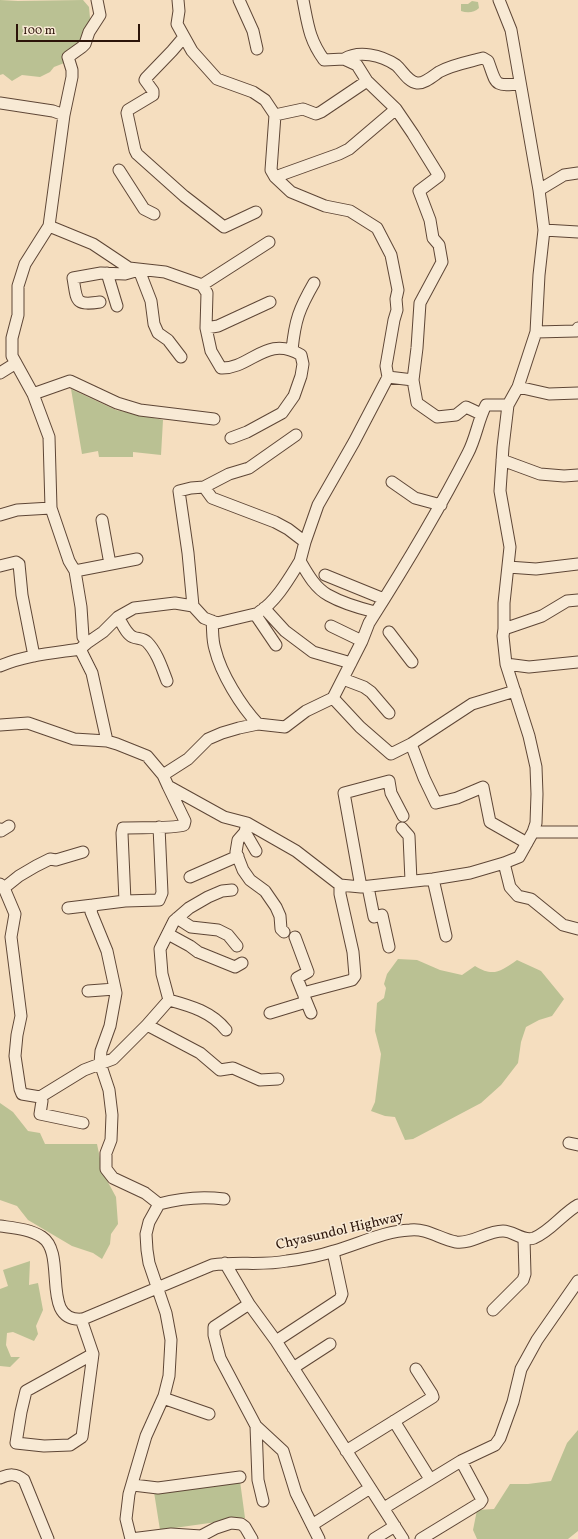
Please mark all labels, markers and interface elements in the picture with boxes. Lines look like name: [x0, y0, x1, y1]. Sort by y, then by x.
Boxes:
scale bar: [18, 16, 142, 42]
text: 100 m: [23, 23, 55, 39]
street label: Chyasundol Highway: [275, 1209, 405, 1255]

